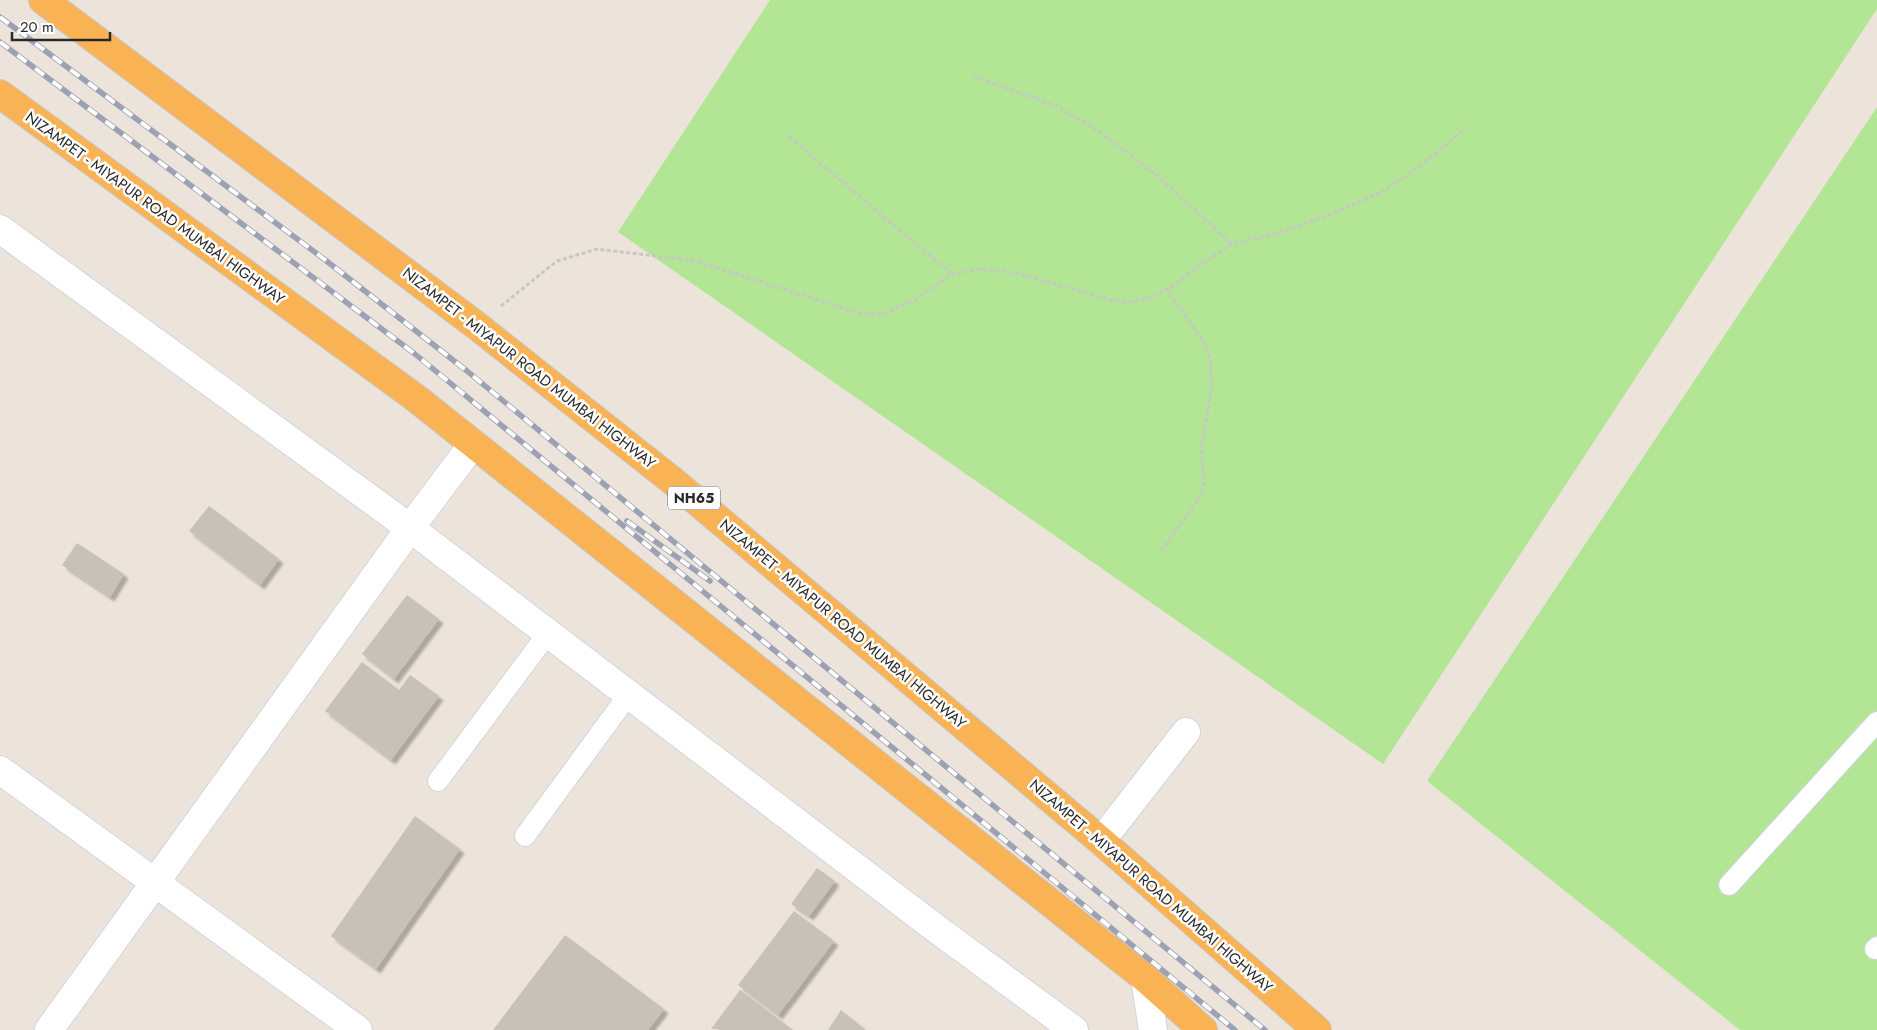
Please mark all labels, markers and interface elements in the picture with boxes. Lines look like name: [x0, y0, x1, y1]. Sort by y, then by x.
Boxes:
scale bar: [12, 10, 110, 42]
text: 20 m: [20, 16, 54, 38]
street label: NIZAMPET - MIYAPUR ROAD MUMBAI HIGHWAY: [21, 106, 290, 310]
street label: NIZAMPET - MIYAPUR ROAD MUMBAI HIGHWAY: [398, 262, 661, 474]
road number: NH65: [668, 486, 720, 509]
street label: NIZAMPET - MIYAPUR ROAD MUMBAI HIGHWAY: [715, 514, 972, 734]
street label: NIZAMPET - MIYAPUR ROAD MUMBAI HIGHWAY: [1025, 774, 1278, 998]

